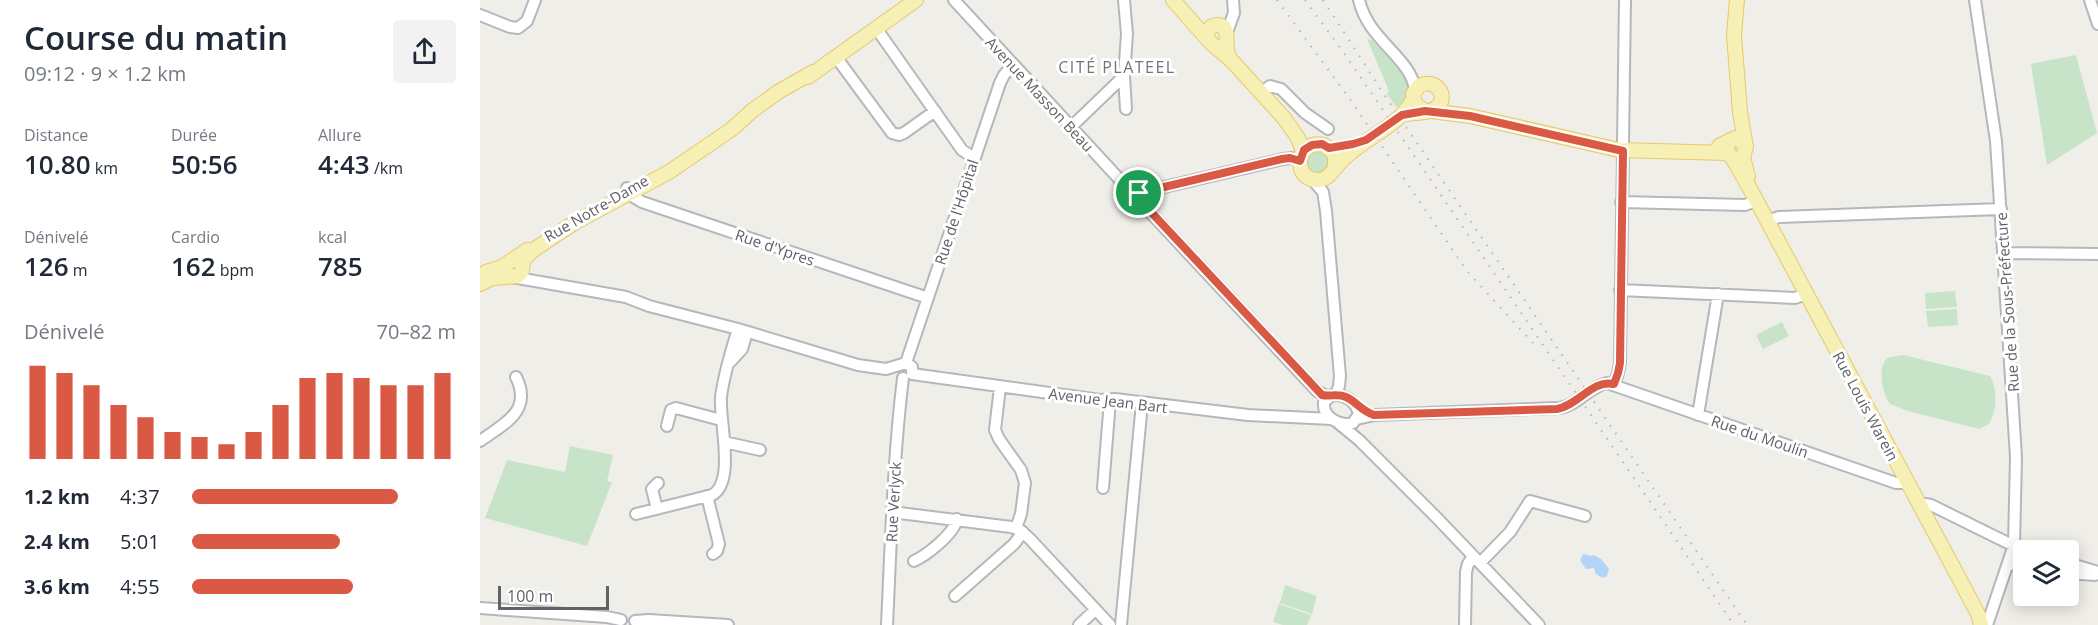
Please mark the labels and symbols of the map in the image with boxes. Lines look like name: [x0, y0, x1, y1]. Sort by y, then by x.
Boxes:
street label: Avenue Masson Beau: [982, 32, 1098, 156]
district label: CITÉ PLATEEL: [1058, 56, 1176, 78]
street label: Rue de l'Hôpital: [930, 157, 982, 267]
pin: [1113, 167, 1164, 218]
street label: Rue Notre-Dame: [540, 170, 652, 246]
street label: Rue de la Sous-Préfecture: [1991, 211, 2023, 393]
street label: Rue d'Ypres: [733, 224, 817, 270]
street label: Rue Louis Warein: [1829, 348, 1903, 464]
street label: Avenue Jean Bart: [1047, 383, 1169, 417]
street label: Rue du Moulin: [1709, 410, 1811, 462]
street label: Rue Verlyck: [881, 461, 905, 543]
scale bar: [498, 583, 609, 610]

